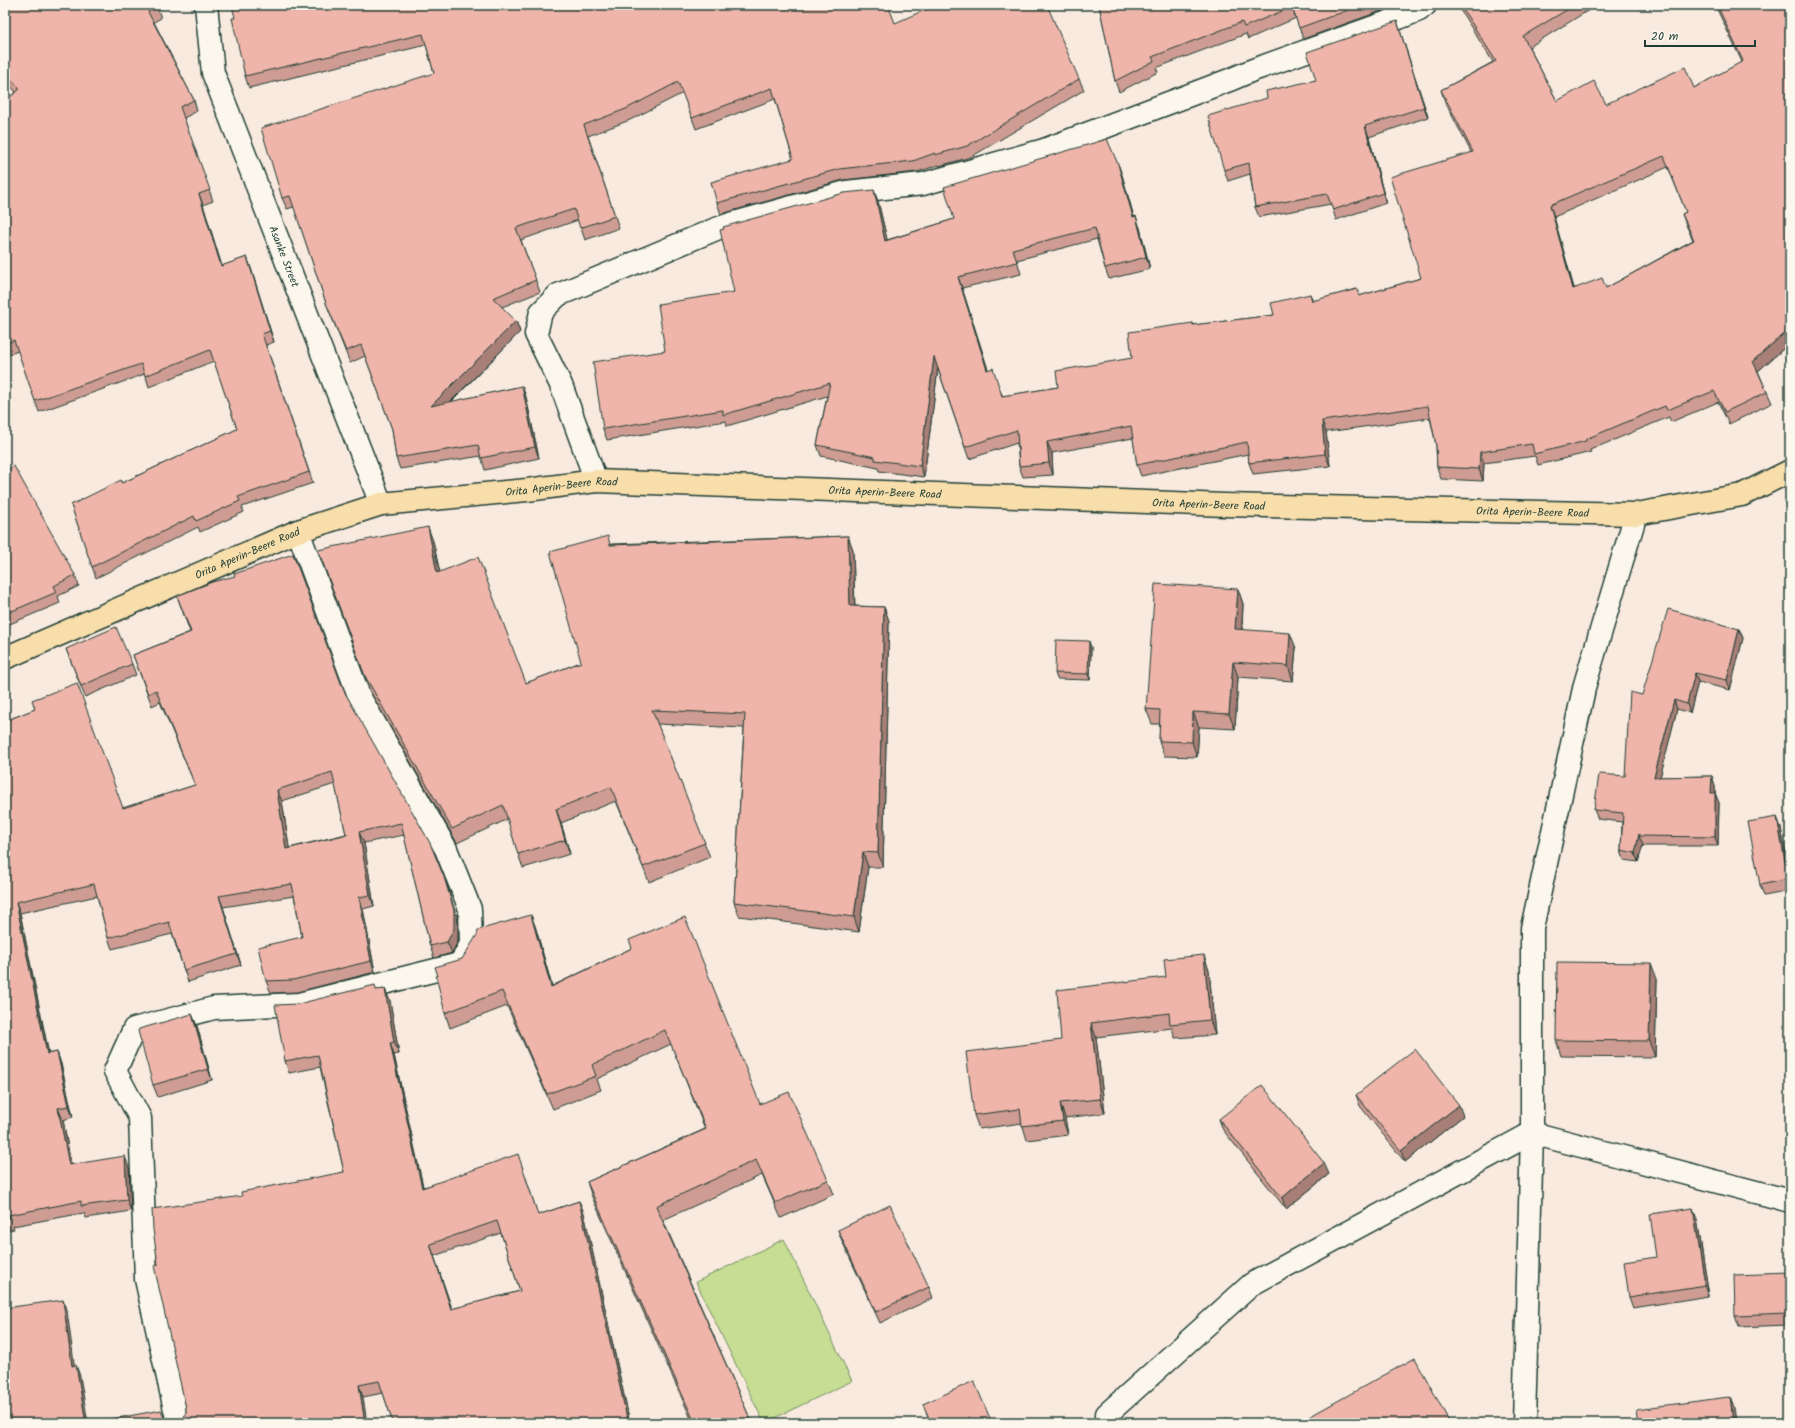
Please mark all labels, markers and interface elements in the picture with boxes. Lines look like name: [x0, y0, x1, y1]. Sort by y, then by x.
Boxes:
scale bar: [1645, 22, 1755, 48]
text: 20 m: [1651, 27, 1679, 46]
street label: Asanke Street: [263, 223, 304, 291]
street label: Orita Aperin-Beere Road: [505, 473, 618, 502]
street label: Orita Aperin-Beere Road: [828, 482, 942, 504]
street label: Orita Aperin-Beere Road: [1152, 494, 1266, 516]
street label: Orita Aperin-Beere Road: [1476, 502, 1590, 523]
street label: Orita Aperin-Beere Road: [192, 523, 304, 585]

